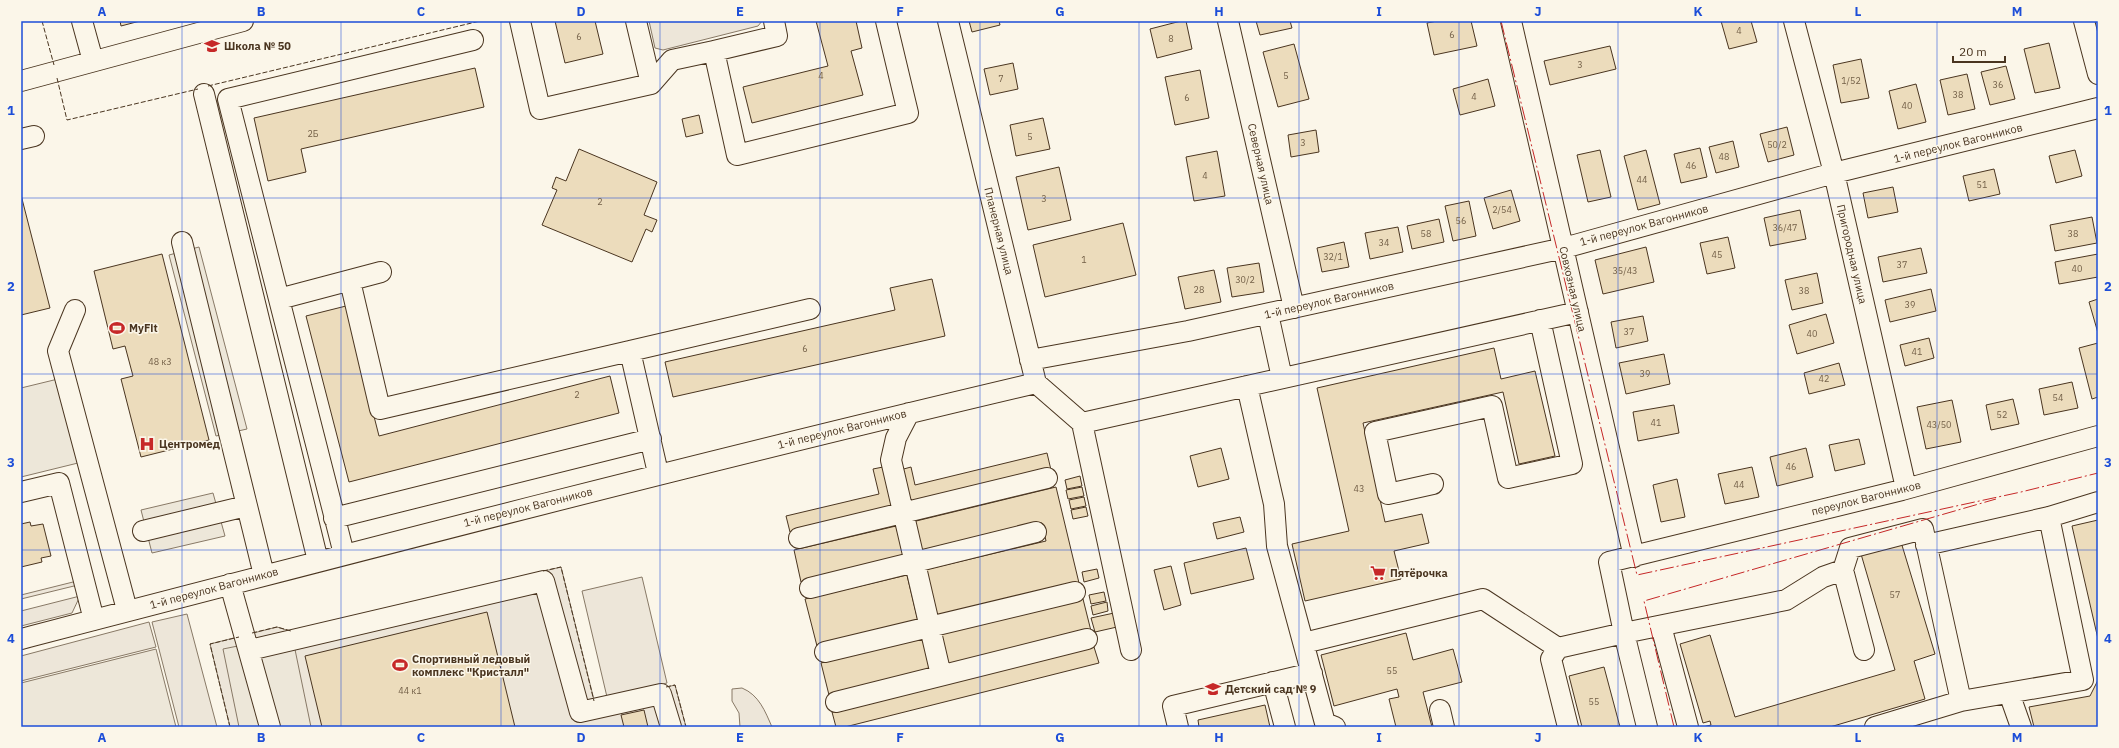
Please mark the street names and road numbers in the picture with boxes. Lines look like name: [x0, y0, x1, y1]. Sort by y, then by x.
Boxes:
street label: 1-й переулок Вагонников: [1892, 120, 2024, 166]
street label: Северная улица: [1245, 122, 1277, 206]
street label: Планерная улица: [981, 186, 1017, 276]
street label: 1-й переулок Вагонников: [1578, 201, 1710, 249]
street label: Пригородная улица: [1834, 203, 1870, 305]
street label: Совхозная улица: [1556, 245, 1590, 333]
street label: 1-й переулок Вагонников: [1263, 278, 1395, 322]
street label: 1-й переулок Вагонников: [776, 406, 908, 452]
street label: переулок Вагонников: [1810, 478, 1922, 518]
street label: 1-й переулок Вагонников: [462, 484, 594, 530]
street label: 1-й переулок Вагонников: [148, 564, 280, 612]

